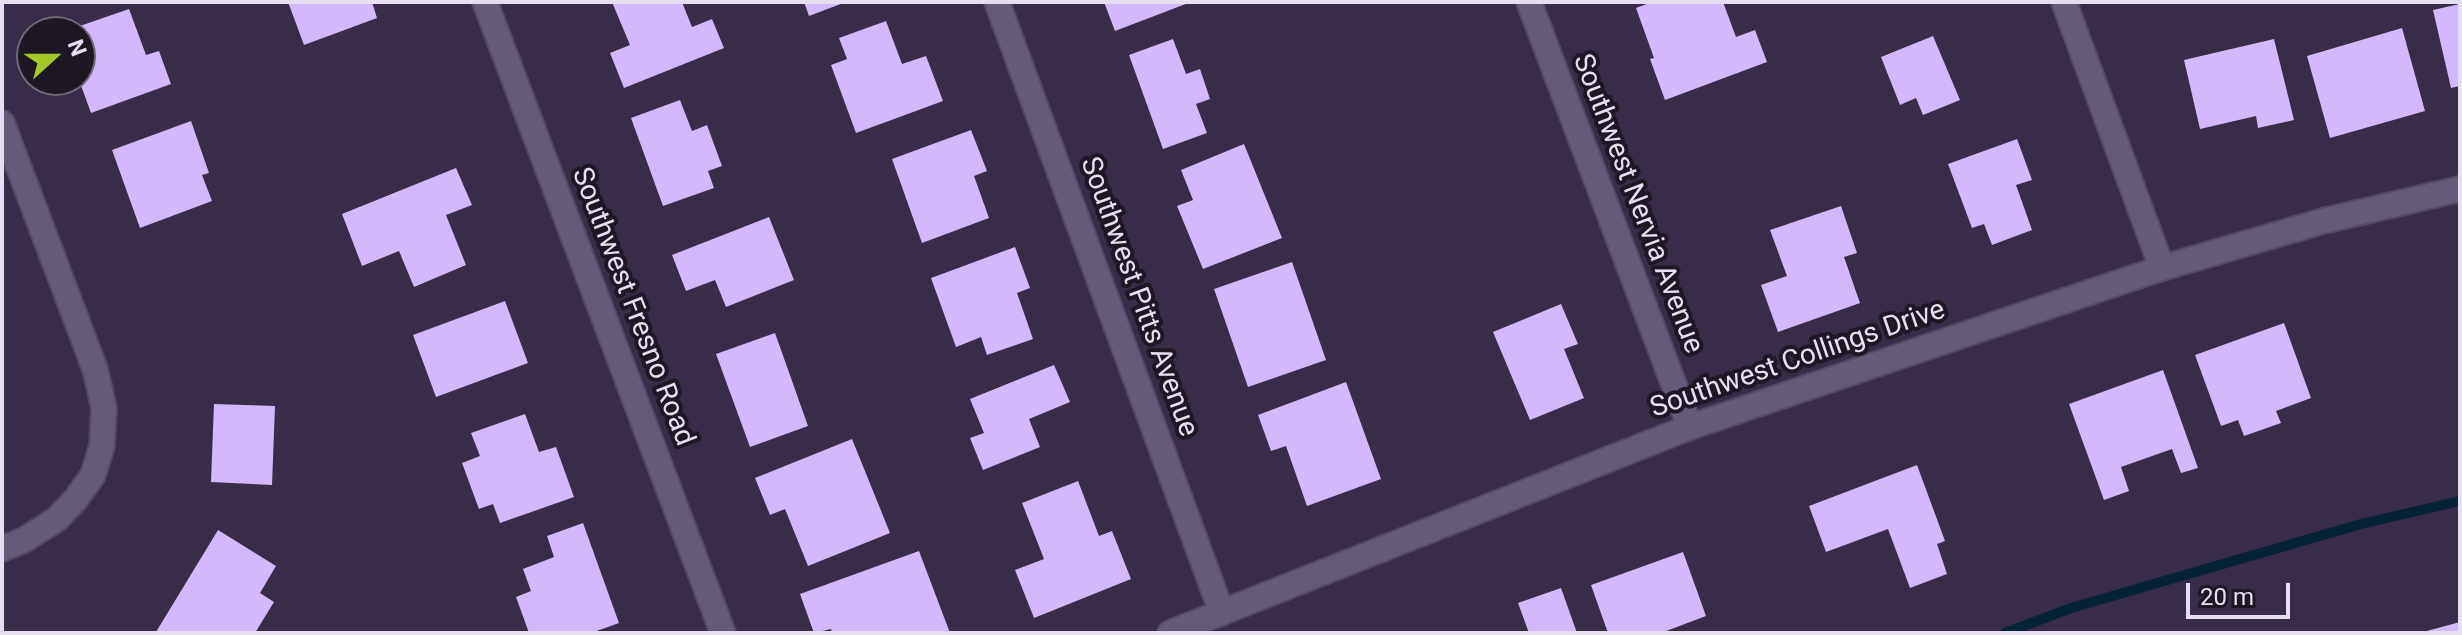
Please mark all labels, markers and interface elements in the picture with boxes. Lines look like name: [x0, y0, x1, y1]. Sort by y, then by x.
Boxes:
north arrow: [16, 16, 96, 96]
text: N: [63, 36, 91, 60]
street label: Southwest Nervia Avenue: [1564, 50, 1710, 358]
street label: Southwest Pitts Avenue: [1072, 153, 1204, 441]
street label: Southwest Fresno Road: [563, 163, 701, 451]
street label: Southwest Collings Drive: [1646, 294, 1950, 426]
scale bar: [2190, 567, 2294, 617]
text: 20 m: [2200, 583, 2254, 611]

